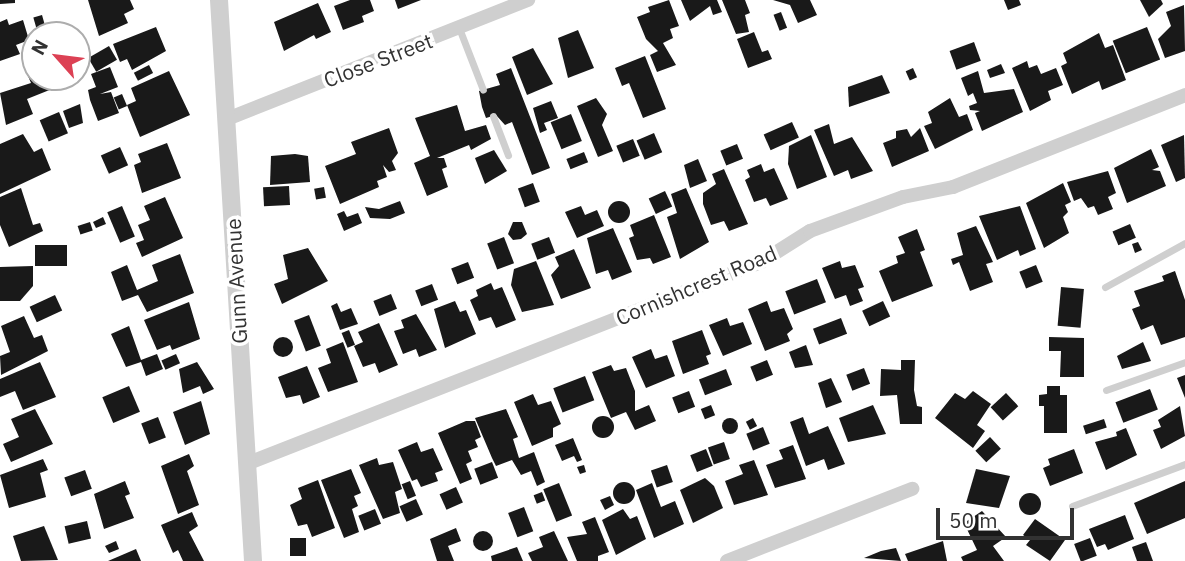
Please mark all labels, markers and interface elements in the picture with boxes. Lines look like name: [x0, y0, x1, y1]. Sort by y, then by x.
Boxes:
north arrow: [21, 21, 91, 91]
street label: Close Street: [320, 28, 436, 92]
text: N: [25, 35, 53, 59]
street label: Gunn Avenue: [220, 218, 252, 344]
street label: Cornishcrest Road: [612, 240, 780, 330]
scale bar: [940, 494, 1078, 538]
text: 50 m: [949, 506, 998, 534]

